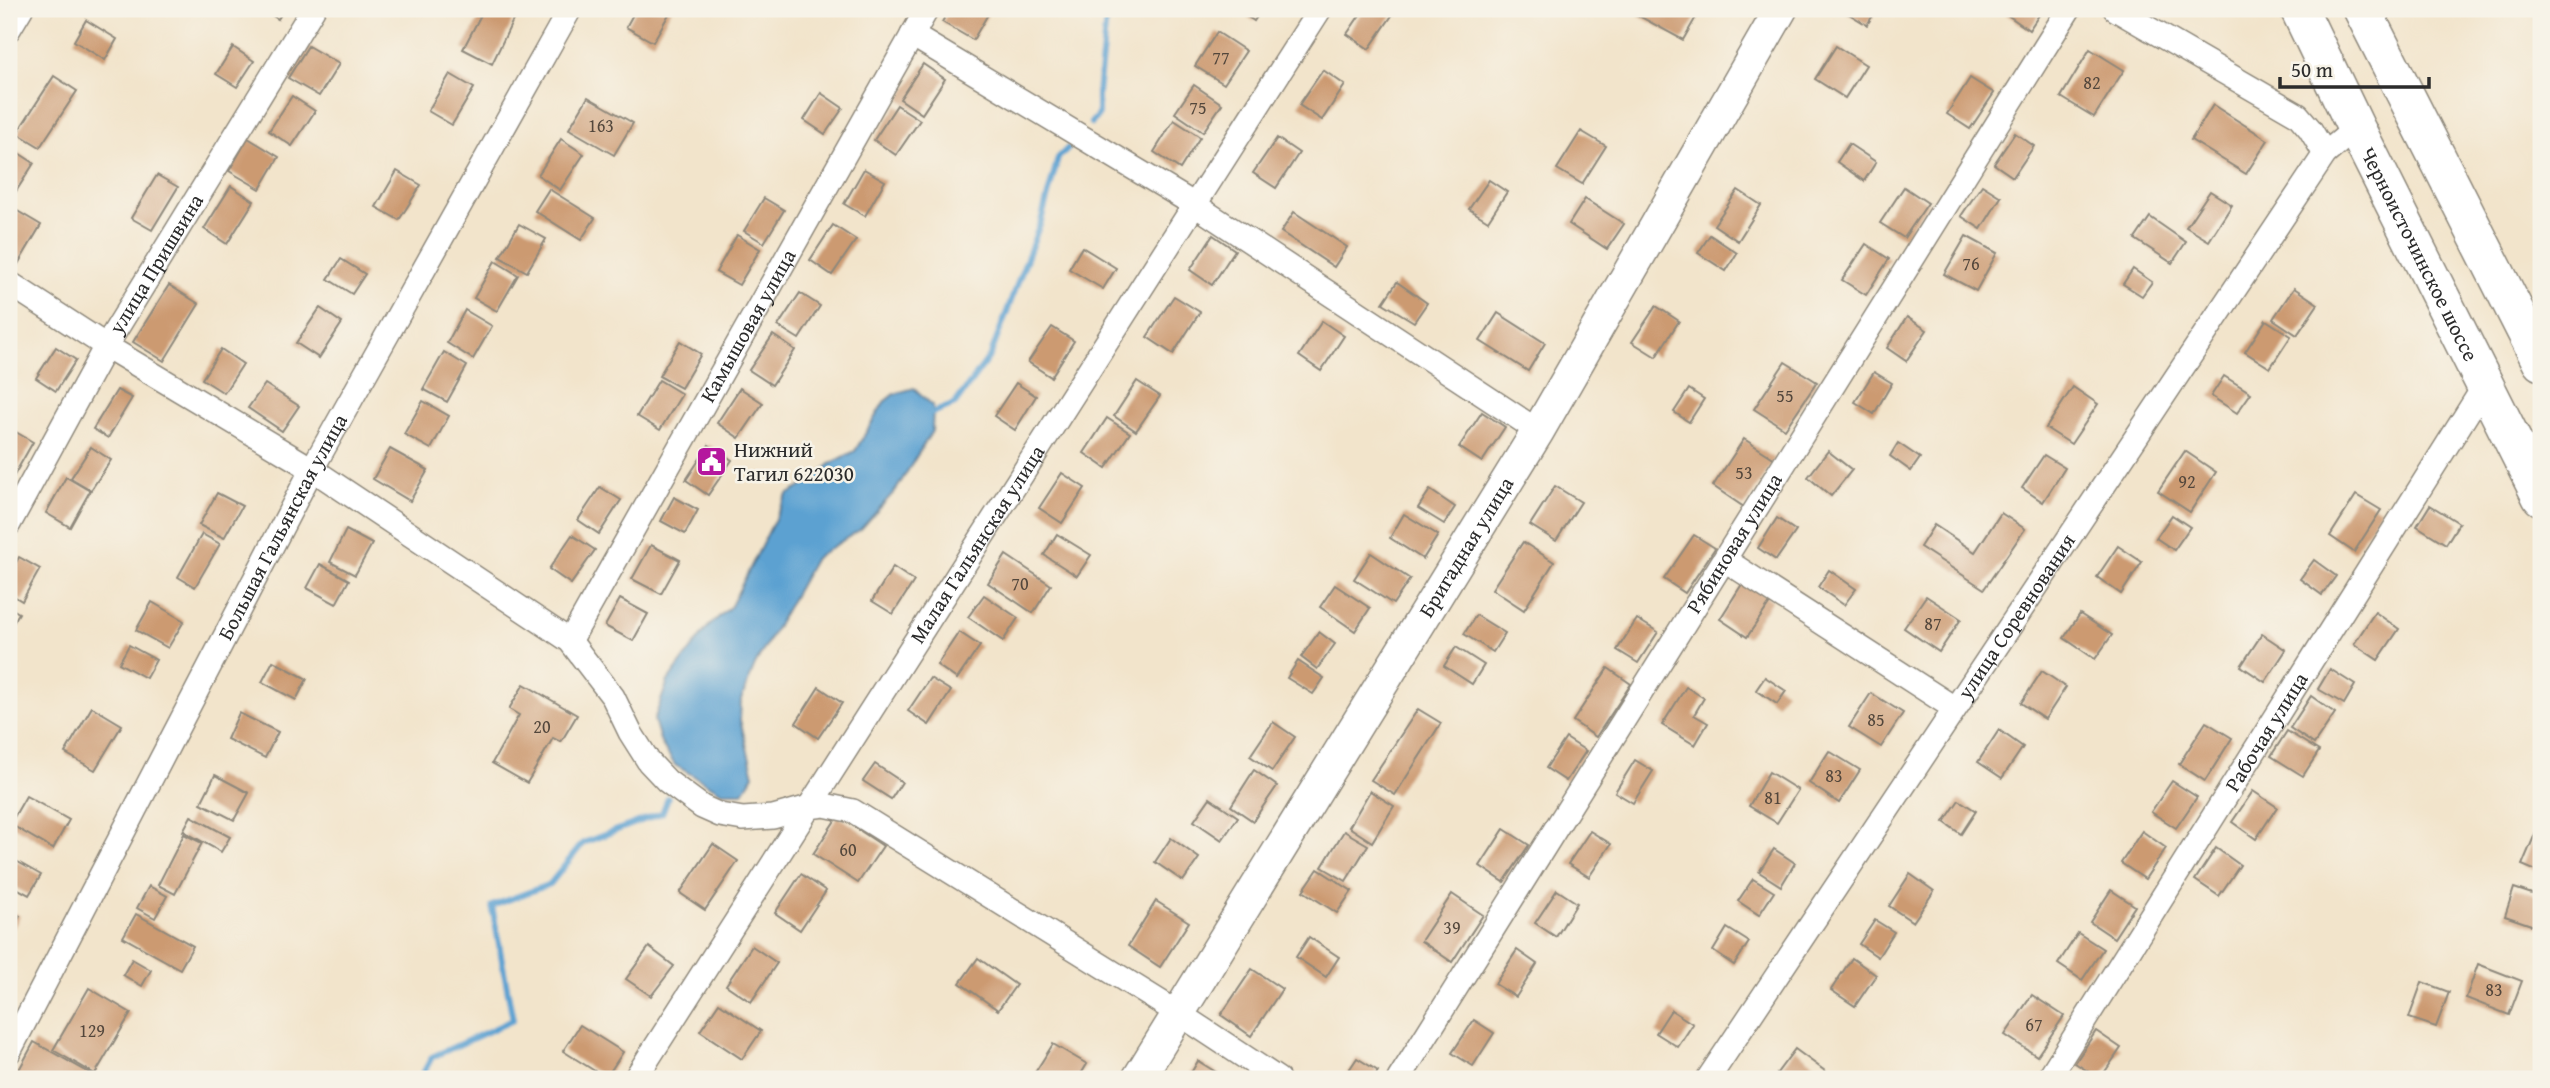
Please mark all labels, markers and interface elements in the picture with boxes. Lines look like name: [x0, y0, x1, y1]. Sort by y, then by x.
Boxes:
house number: 77: [1212, 44, 1230, 71]
scale bar: [2280, 46, 2429, 90]
text: 50 m: [2291, 54, 2333, 85]
house number: 82: [2083, 69, 2101, 96]
house number: 75: [1189, 94, 1207, 121]
house number: 163: [588, 112, 614, 139]
street label: Черноисточинское шоссе: [2353, 141, 2487, 367]
street label: улица Пришвина: [100, 188, 211, 341]
street label: Камышовая улица: [692, 243, 803, 408]
house number: 76: [1962, 250, 1980, 277]
house number: 55: [1776, 382, 1794, 409]
street label: Большая Гальянская улица: [210, 408, 355, 645]
place label: Нижний Тагил 622030: [734, 434, 854, 489]
street label: Малая Гальянская улица: [902, 439, 1052, 649]
public building icon: Нижний Тагил 622030: [694, 445, 728, 479]
house number: 53: [1735, 459, 1753, 486]
street label: Рябиновая улица: [1678, 467, 1790, 619]
house number: 92: [2178, 468, 2196, 495]
street label: Бригадная улица: [1411, 471, 1521, 623]
street label: улица Соревнования: [1949, 527, 2083, 706]
house number: 70: [1011, 570, 1029, 597]
house number: 87: [1924, 610, 1942, 637]
street label: Рабочая улица: [2217, 666, 2315, 798]
house number: 85: [1867, 706, 1885, 733]
house number: 20: [533, 713, 551, 740]
house number: 83: [1825, 762, 1843, 789]
house number: 81: [1764, 784, 1782, 811]
house number: 60: [839, 836, 857, 863]
house number: 39: [1443, 914, 1461, 941]
house number: 83: [2485, 976, 2503, 1003]
house number: 67: [2025, 1011, 2043, 1038]
house number: 129: [79, 1017, 105, 1044]

